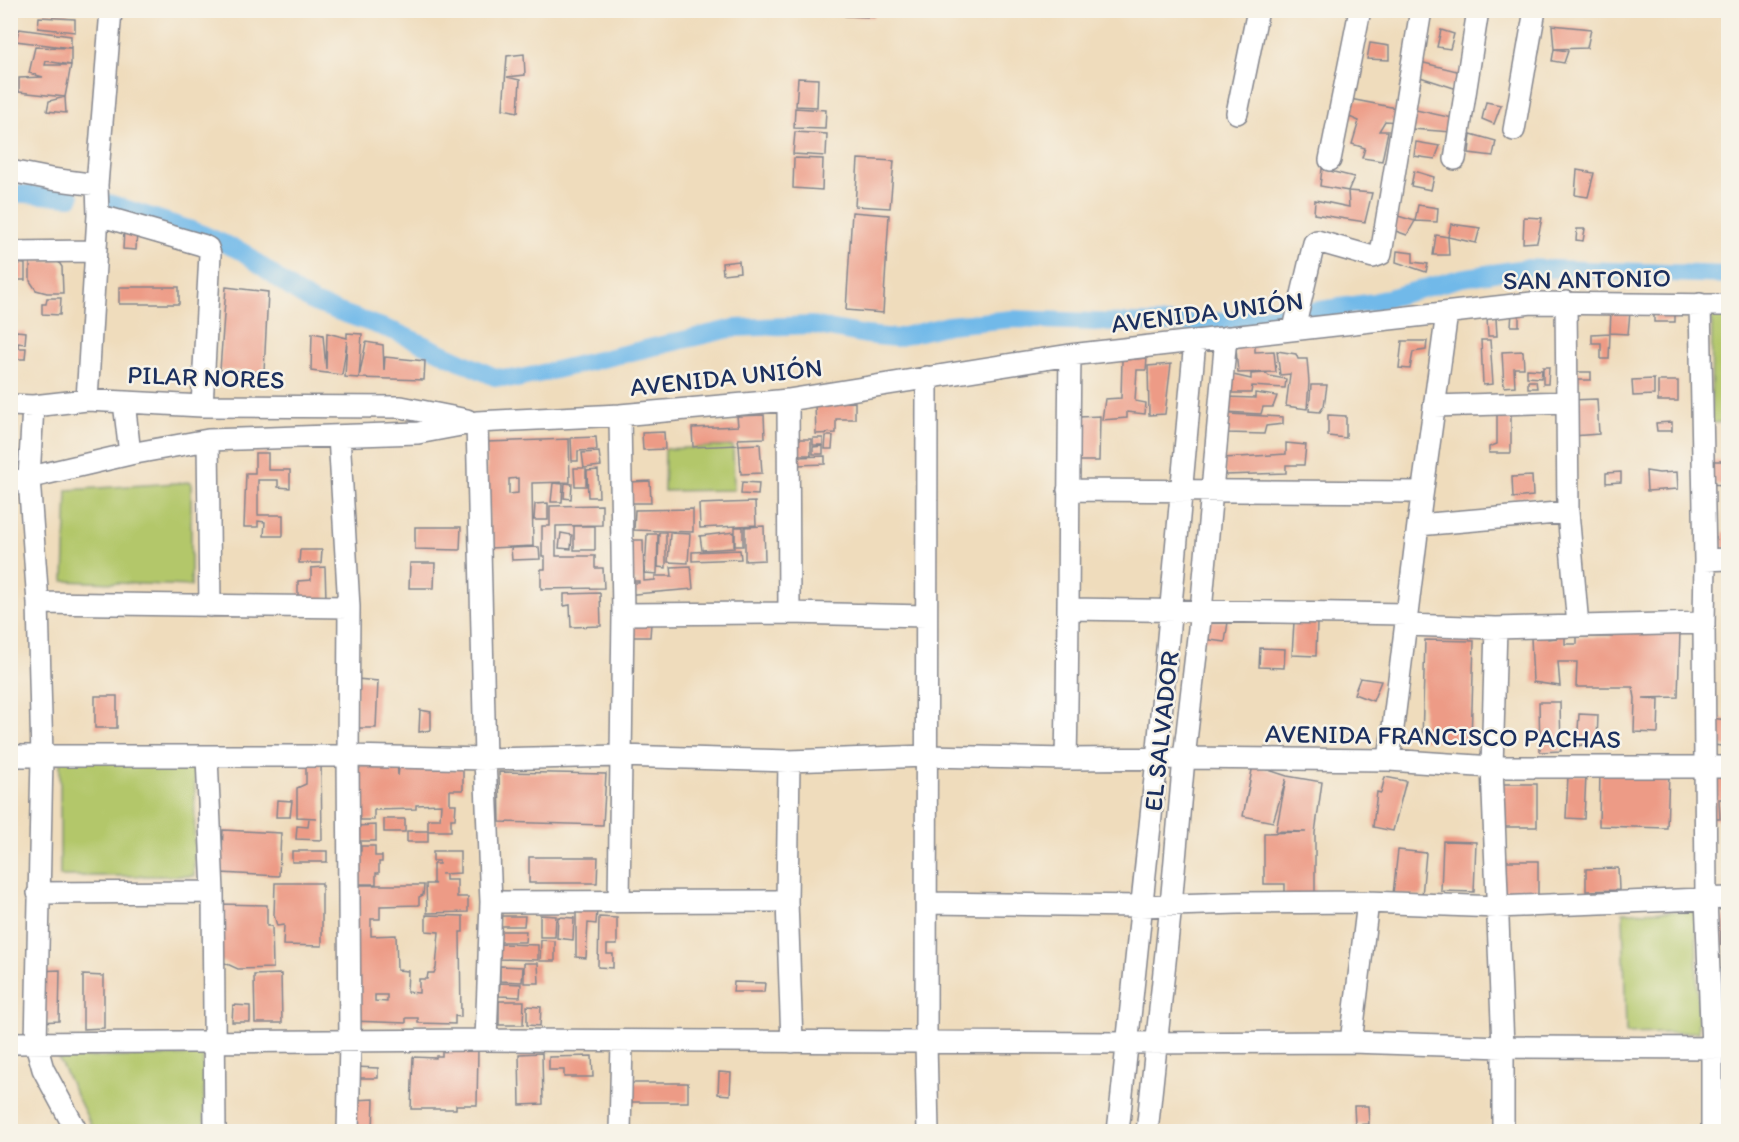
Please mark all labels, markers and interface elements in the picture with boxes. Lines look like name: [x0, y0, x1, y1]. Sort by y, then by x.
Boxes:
street label: SAN ANTONIO: [1503, 262, 1671, 296]
street label: AVENIDA UNIÓN: [1109, 284, 1305, 340]
street label: AVENIDA UNIÓN: [628, 351, 824, 403]
street label: PILAR NORES: [127, 358, 285, 396]
street label: EL SALVADOR: [1137, 649, 1185, 813]
street label: AVENIDA FRANCISCO PACHAS: [1265, 717, 1621, 755]

